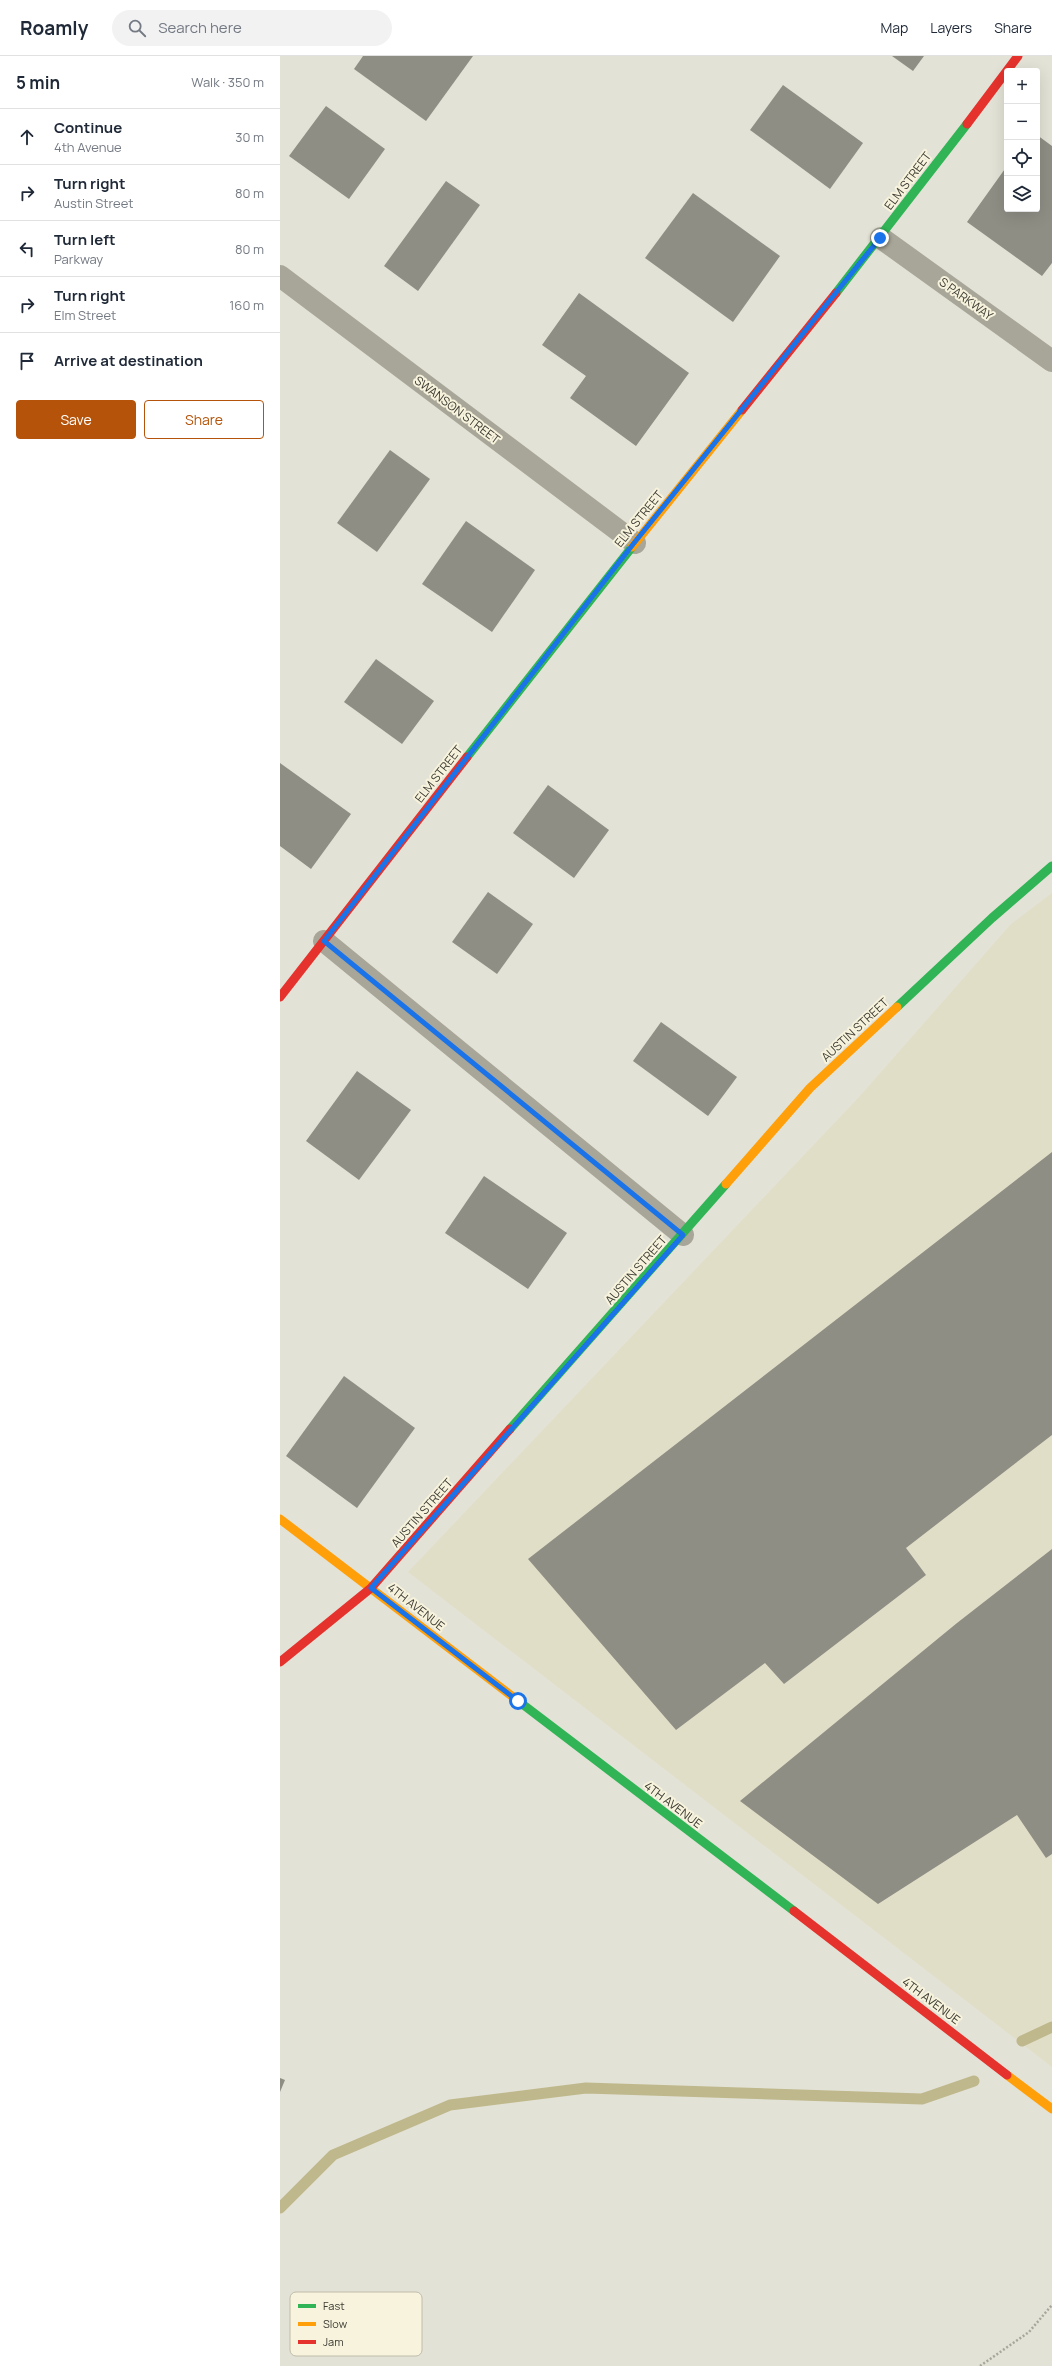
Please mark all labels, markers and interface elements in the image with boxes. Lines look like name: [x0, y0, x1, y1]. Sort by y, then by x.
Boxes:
search box: [112, 10, 392, 46]
text: Roamly: [20, 15, 88, 41]
icon: search: [126, 17, 148, 39]
text: Search here: [158, 17, 242, 38]
text: Map: [880, 18, 908, 37]
text: Layers: [930, 18, 972, 37]
text: Share: [994, 18, 1032, 37]
map controls: [1004, 68, 1040, 212]
button: +: [1004, 68, 1040, 104]
text: 5 min: [16, 71, 60, 94]
text: Walk · 350 m: [191, 73, 264, 91]
button: −: [1004, 104, 1040, 140]
text: Continue: [54, 117, 122, 138]
icon: ahead: [16, 126, 38, 148]
text: 30 m: [235, 128, 264, 146]
text: 4th Avenue: [54, 138, 122, 156]
button: locate: [1004, 140, 1040, 176]
street label: ELM STREET: [880, 148, 935, 213]
text: Turn right: [54, 173, 125, 194]
button: layers: [1004, 176, 1040, 212]
icon: right: [16, 182, 38, 204]
text: 80 m: [235, 184, 264, 202]
text: Austin Street: [54, 194, 134, 212]
text: Turn left: [54, 229, 116, 250]
route end: [871, 229, 889, 247]
icon: left: [16, 238, 38, 260]
text: 80 m: [235, 240, 264, 258]
text: Parkway: [54, 250, 103, 268]
street label: S PARKWAY: [936, 273, 997, 324]
text: Turn right: [54, 285, 125, 306]
icon: right: [16, 294, 38, 316]
text: 160 m: [229, 296, 264, 314]
text: Elm Street: [54, 306, 116, 324]
icon: arrive: [16, 350, 38, 372]
text: Arrive at destination: [54, 350, 203, 371]
street label: SWANSON STREET: [411, 372, 504, 448]
button: Save: [16, 400, 136, 439]
button: Share: [144, 400, 264, 439]
street label: ELM STREET: [610, 486, 667, 551]
street label: ELM STREET: [411, 741, 467, 806]
street label: AUSTIN STREET: [817, 993, 893, 1065]
street label: AUSTIN STREET: [601, 1231, 671, 1308]
street label: AUSTIN STREET: [387, 1474, 457, 1551]
street label: 4TH AVENUE: [384, 1579, 449, 1634]
route start: [509, 1692, 527, 1710]
street label: 4TH AVENUE: [641, 1777, 706, 1832]
street label: 4TH AVENUE: [899, 1973, 964, 2028]
legend: [290, 2292, 422, 2356]
text: Fast: [323, 2298, 345, 2313]
text: Slow: [323, 2316, 348, 2331]
text: Jam: [323, 2334, 344, 2349]

